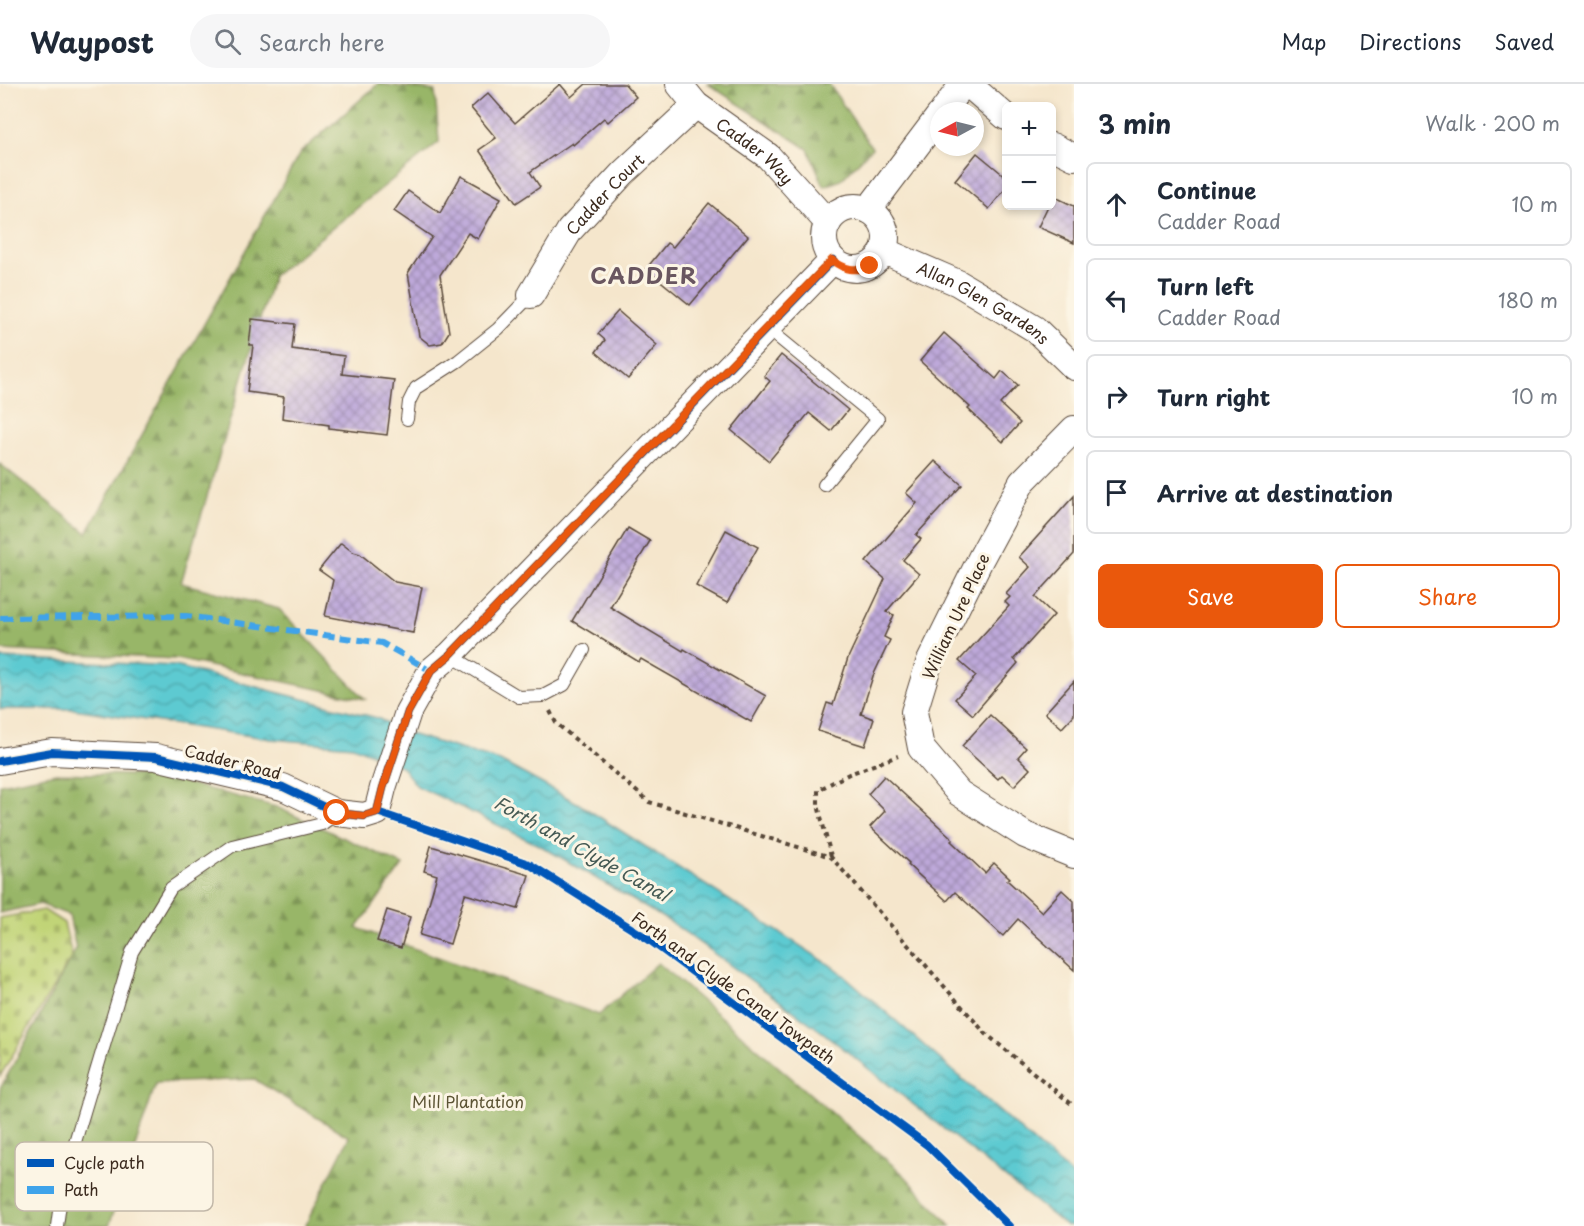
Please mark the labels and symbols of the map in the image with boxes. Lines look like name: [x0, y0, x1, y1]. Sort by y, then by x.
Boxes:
north arrow: [930, 102, 984, 156]
street label: Cadder Way: [712, 111, 800, 189]
street label: Cadder Court: [560, 147, 650, 240]
route end: [856, 252, 882, 278]
street label: Allan Glen Gardens: [913, 255, 1055, 349]
district label: CADDER: [590, 258, 698, 291]
street label: William Ure Place: [915, 549, 995, 683]
street label: Cadder Road: [182, 737, 284, 785]
water label: Forth and Clyde Canal: [490, 789, 677, 909]
route start: [323, 799, 349, 825]
street label: Forth and Clyde Canal Towpath: [627, 905, 841, 1069]
park label: Mill Plantation: [412, 1089, 524, 1113]
legend: [15, 1142, 213, 1211]
text: Cycle path: [64, 1150, 145, 1174]
text: Path: [64, 1177, 99, 1201]

